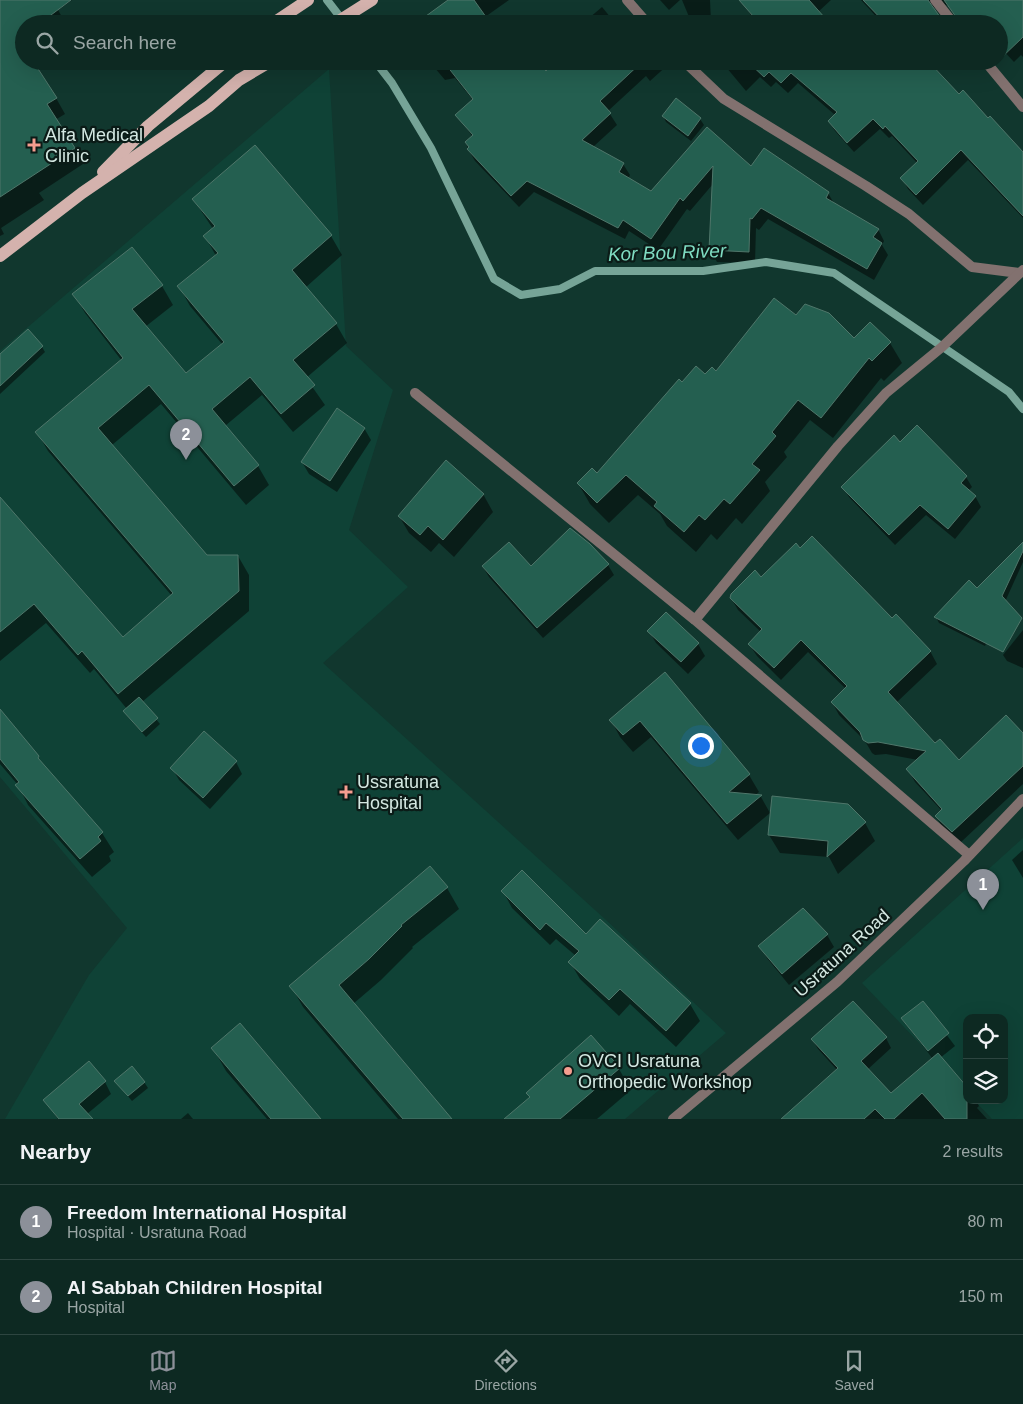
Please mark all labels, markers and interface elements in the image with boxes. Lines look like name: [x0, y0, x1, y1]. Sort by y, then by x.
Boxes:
search box: [15, 15, 1008, 70]
icon: search: [33, 29, 61, 57]
text: Search here: [73, 32, 177, 53]
place label: Alfa Medical Clinic: [45, 125, 143, 166]
marker: Alfa Medical Clinic: [27, 138, 41, 152]
water label: Kor Bou River: [608, 240, 727, 265]
pin: 2: [170, 419, 202, 460]
your location: [688, 733, 714, 759]
place label: Ussratuna Hospital: [357, 772, 440, 813]
marker: Ussratuna Hospital: [339, 785, 353, 799]
pin: 1: [967, 869, 999, 910]
street label: Usratuna Road: [790, 905, 894, 1001]
map controls: [963, 1014, 1008, 1104]
button: locate: [963, 1014, 1008, 1059]
place label: OVCI Usratuna Orthopedic Workshop: [578, 1051, 752, 1092]
button: layers: [963, 1059, 1008, 1104]
marker: OVCI Usratuna Orthopedic Workshop: [562, 1065, 574, 1077]
text: Nearby: [20, 1140, 91, 1163]
text: 2 results: [943, 1143, 1003, 1160]
text: Freedom International Hospital: [67, 1202, 347, 1223]
text: 1: [32, 1213, 40, 1230]
text: 80 m: [967, 1213, 1003, 1230]
text: Hospital · Usratuna Road: [67, 1224, 247, 1241]
text: Al Sabbah Children Hospital: [67, 1277, 322, 1298]
text: 2: [32, 1288, 40, 1305]
text: 150 m: [959, 1288, 1003, 1305]
text: Hospital: [67, 1299, 125, 1316]
tab: Map: [149, 1347, 177, 1393]
tab: Directions: [475, 1347, 537, 1393]
tab: Saved: [834, 1347, 874, 1393]

